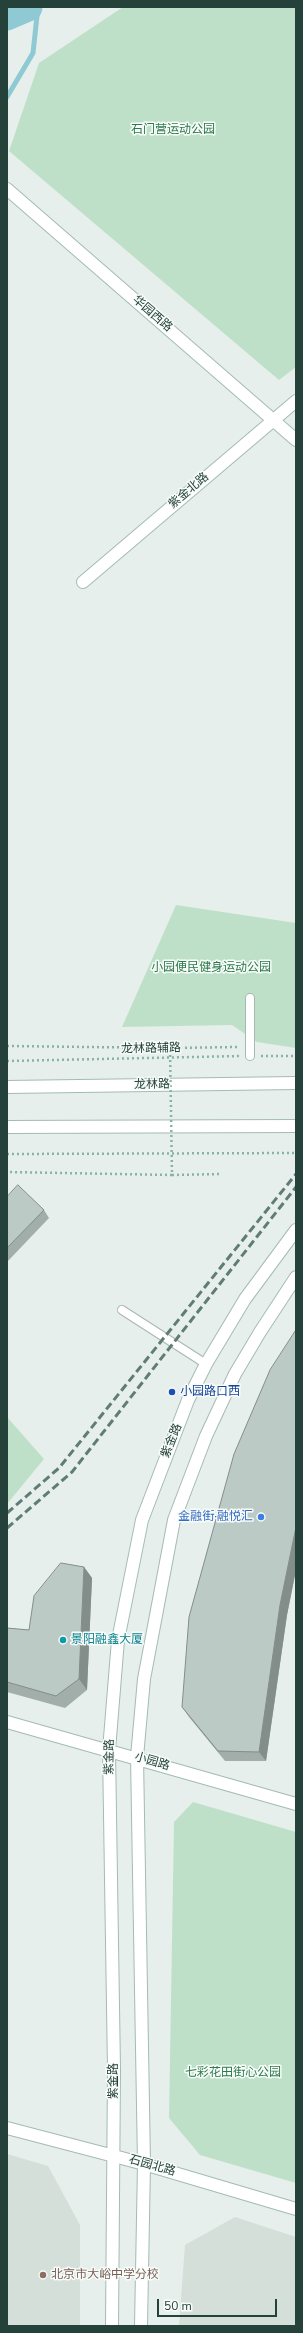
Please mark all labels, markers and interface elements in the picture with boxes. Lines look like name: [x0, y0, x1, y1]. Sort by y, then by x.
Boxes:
park label: 石门营运动公园: [131, 123, 215, 137]
street label: 华园西路: [129, 293, 175, 335]
street label: 紫金北路: [166, 470, 212, 512]
park label: 小园便民健身运动公园: [151, 961, 271, 975]
street label: 龙林路辅路: [121, 1041, 181, 1057]
street label: 龙林路: [134, 1077, 170, 1093]
place label: 小园路口西: [180, 1385, 240, 1399]
marker: 小园路口西: [167, 1387, 177, 1397]
street label: 紫金路: [159, 1422, 185, 1460]
place label: 金融街·融悦汇: [178, 1510, 253, 1524]
marker: 金融街·融悦汇: [256, 1512, 266, 1522]
place label: 景阳融鑫大厦: [71, 1633, 143, 1647]
marker: 景阳融鑫大厦: [58, 1635, 68, 1645]
street label: 紫金路: [102, 1739, 118, 1775]
street label: 小园路: [133, 1750, 171, 1774]
street label: 紫金路: [107, 2063, 121, 2099]
park label: 七彩花田街心公园: [185, 2066, 281, 2080]
street label: 石园北路: [127, 2152, 177, 2180]
place label: 北京市大峪中学分校: [51, 2268, 159, 2282]
marker: 北京市大峪中学分校: [38, 2270, 48, 2280]
scale bar: [159, 2291, 279, 2317]
text: 50 m: [164, 2298, 192, 2314]

